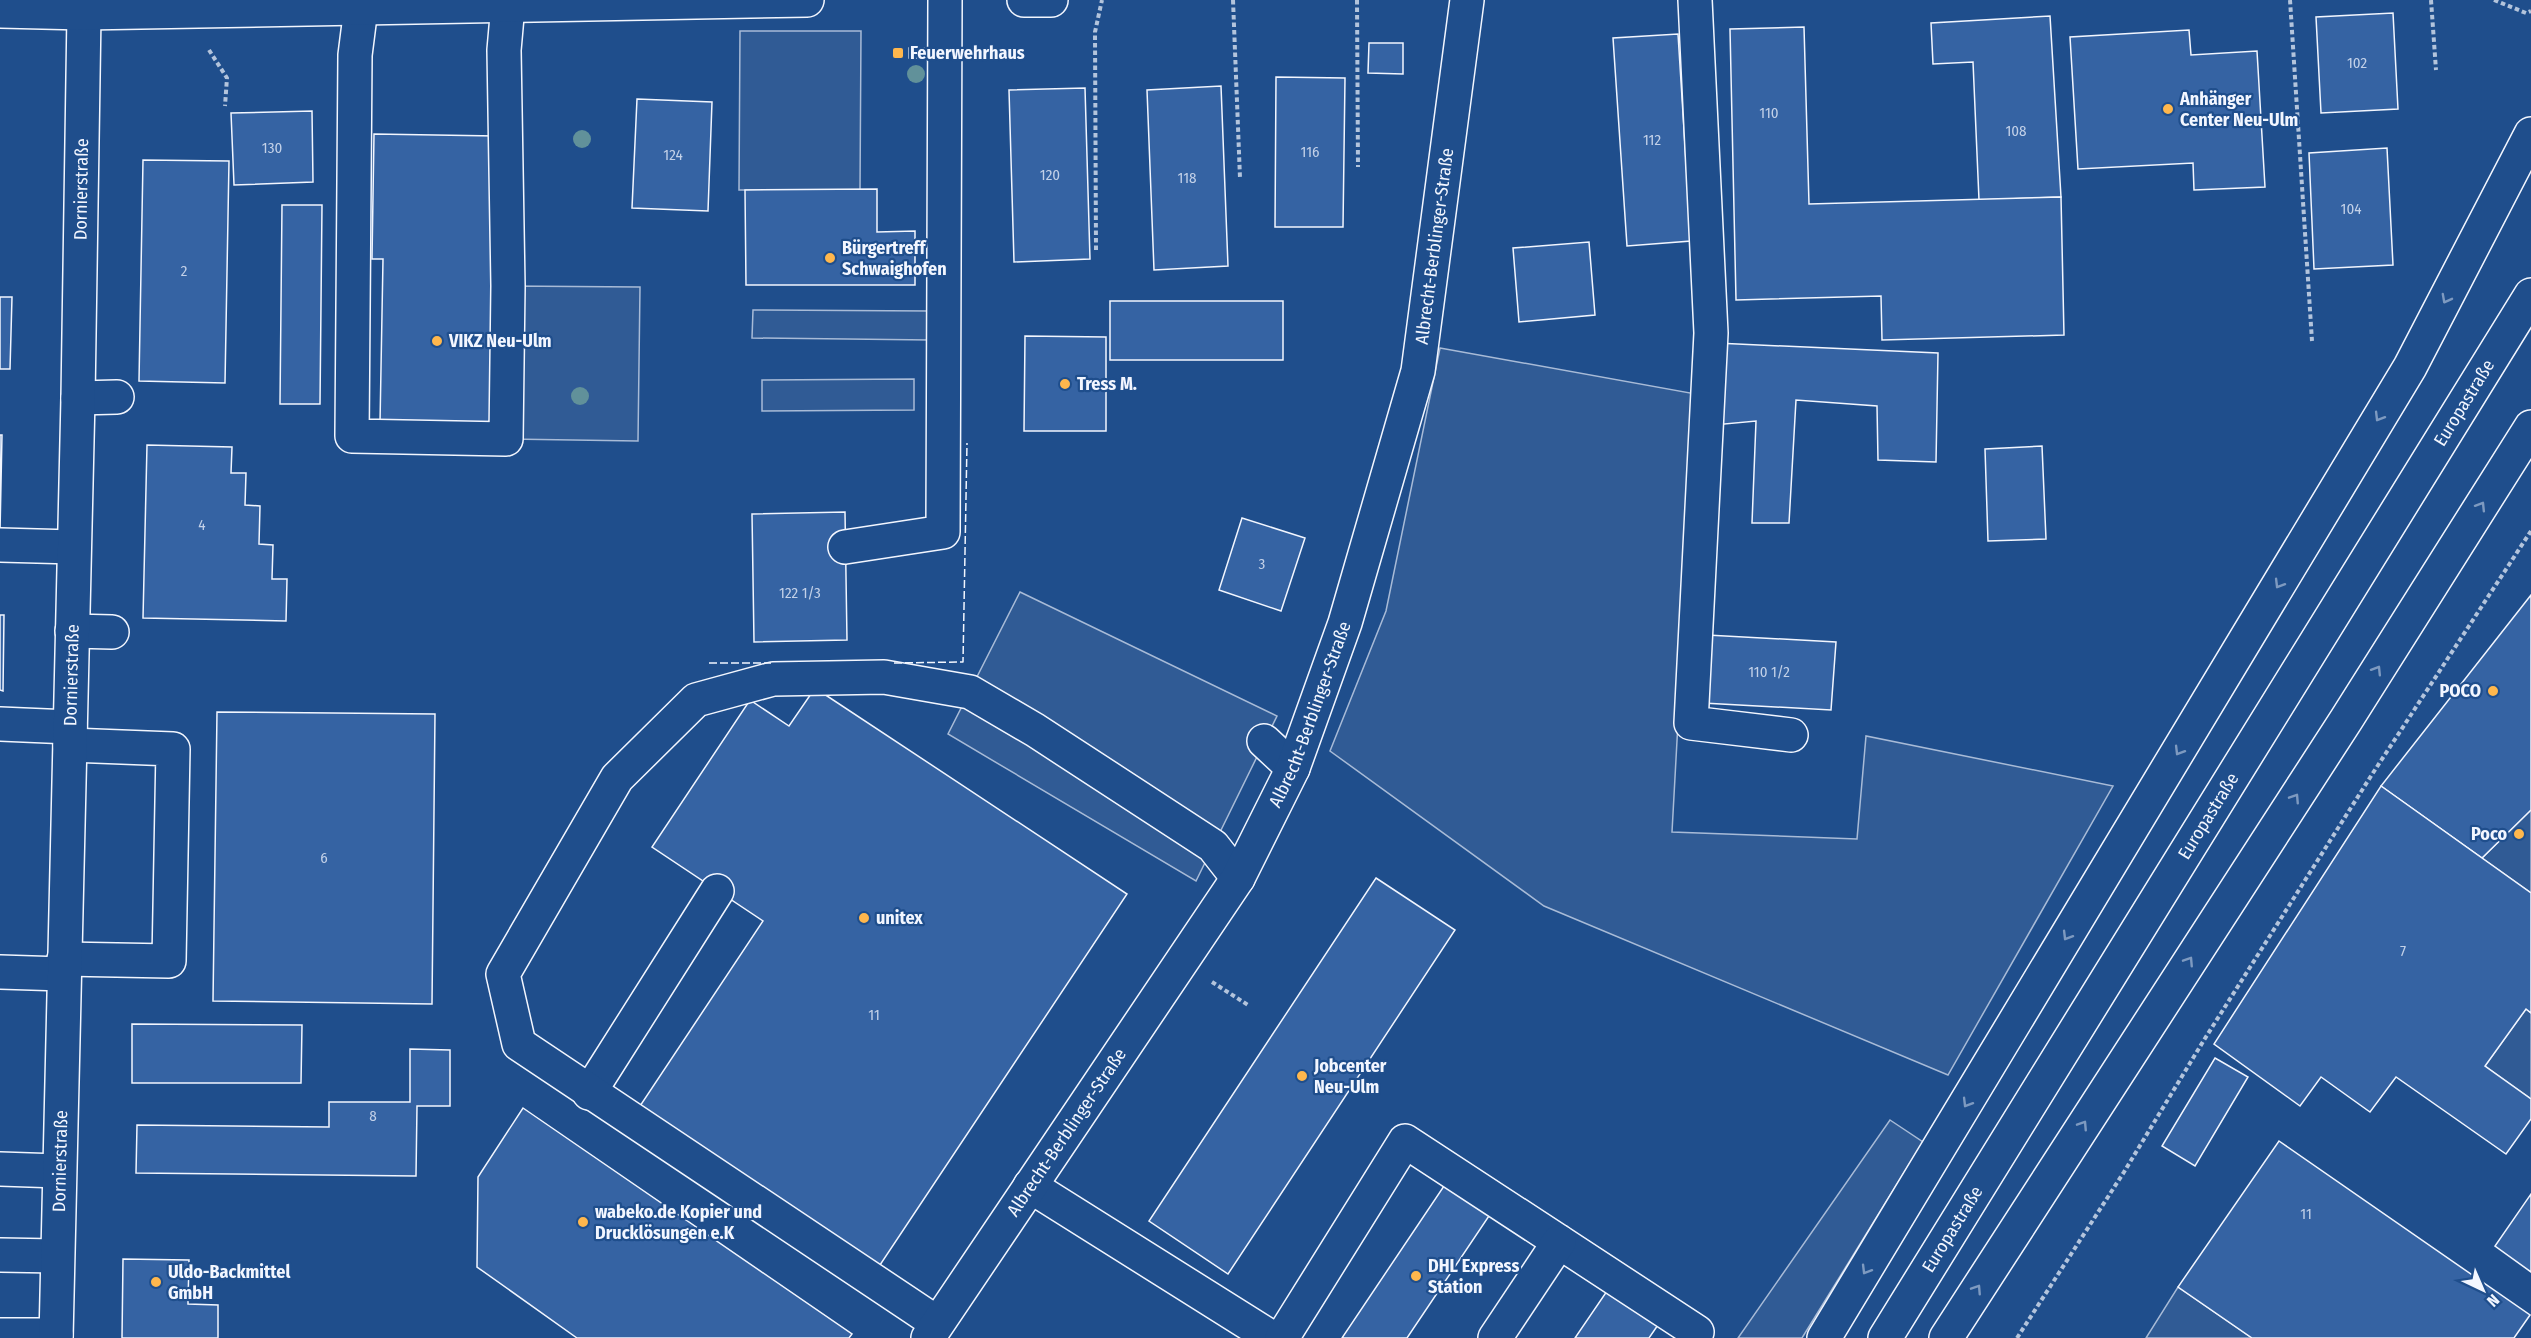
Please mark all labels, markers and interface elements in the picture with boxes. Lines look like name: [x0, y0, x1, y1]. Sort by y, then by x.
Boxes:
place label: Feuerwehrhaus: [910, 42, 1025, 64]
marker: Feuerwehrhaus: [891, 46, 905, 60]
house number: 102: [2347, 54, 2367, 72]
place label: Anhänger Center Neu-Ulm: [2179, 88, 2298, 131]
marker: Anhänger Center Neu-Ulm: [2161, 102, 2175, 116]
house number: 110: [1759, 104, 1779, 122]
house number: 108: [2005, 122, 2027, 140]
house number: 112: [1643, 131, 1661, 149]
street label: Dornierstraße: [69, 138, 93, 240]
house number: 130: [262, 139, 282, 157]
house number: 116: [1301, 143, 1319, 161]
house number: 124: [663, 146, 683, 164]
street label: Albrecht-Berblinger-Straße: [1411, 147, 1458, 346]
house number: 120: [1040, 166, 1060, 184]
house number: 118: [1178, 169, 1197, 187]
house number: 104: [2341, 200, 2361, 218]
place label: Bürgertreff Schwaighofen: [842, 237, 947, 280]
marker: Bürgertreff Schwaighofen: [823, 251, 837, 265]
house number: 2: [181, 262, 188, 280]
one-way arrow: [2442, 293, 2453, 304]
place label: VIKZ Neu-Ulm: [448, 330, 552, 352]
marker: VIKZ Neu-Ulm: [430, 334, 444, 348]
street label: Europastraße: [2429, 355, 2499, 450]
place label: Tress M.: [1077, 373, 1137, 395]
marker: Tress M.: [1058, 377, 1072, 391]
one-way arrow: [2375, 411, 2387, 421]
one-way arrow: [2474, 501, 2485, 512]
house number: 4: [198, 516, 206, 534]
house number: 3: [1259, 555, 1266, 573]
one-way arrow: [2275, 578, 2286, 588]
house number: 122 1/3: [779, 584, 821, 602]
street label: Albrecht-Berblinger-Straße: [1264, 618, 1356, 811]
street label: Dornierstraße: [59, 624, 84, 726]
house number: 110 1/2: [1748, 663, 1790, 681]
one-way arrow: [2370, 666, 2381, 677]
place label: POCO: [2439, 680, 2481, 702]
marker: POCO: [2486, 684, 2500, 698]
one-way arrow: [2174, 745, 2186, 755]
street label: Europastraße: [2173, 769, 2243, 863]
one-way arrow: [2288, 794, 2300, 804]
place label: Poco: [2471, 823, 2507, 845]
marker: Poco: [2512, 827, 2526, 841]
house number: 6: [320, 849, 328, 867]
place label: unitex: [876, 907, 923, 929]
marker: unitex: [857, 911, 871, 925]
one-way arrow: [2063, 930, 2075, 940]
house number: 7: [2400, 942, 2406, 960]
one-way arrow: [2182, 957, 2193, 968]
house number: 11: [868, 1006, 880, 1024]
street label: Albrecht-Berblinger-Straße: [1002, 1044, 1131, 1220]
place label: Jobcenter Neu-Ulm: [1313, 1055, 1387, 1098]
marker: Jobcenter Neu-Ulm: [1295, 1069, 1309, 1083]
one-way arrow: [1962, 1097, 1974, 1107]
house number: 8: [369, 1107, 377, 1125]
street label: Dornierstraße: [48, 1110, 72, 1212]
one-way arrow: [2076, 1121, 2088, 1131]
street label: Europastraße: [1917, 1182, 1988, 1276]
place label: wabeko.de Kopier und Drucklösungen e.K: [595, 1201, 762, 1244]
house number: 11: [2300, 1205, 2312, 1223]
marker: wabeko.de Kopier und Drucklösungen e.K: [576, 1215, 590, 1229]
place label: DHL Express Station: [1428, 1255, 1519, 1298]
north arrow: [2453, 1260, 2513, 1320]
place label: Uldo-Backmittel GmbH: [168, 1261, 290, 1304]
one-way arrow: [1861, 1264, 1873, 1274]
marker: DHL Express Station: [1409, 1269, 1423, 1283]
marker: Uldo-Backmittel GmbH: [149, 1275, 163, 1289]
one-way arrow: [1970, 1285, 1982, 1295]
text: N: [2483, 1290, 2503, 1311]

